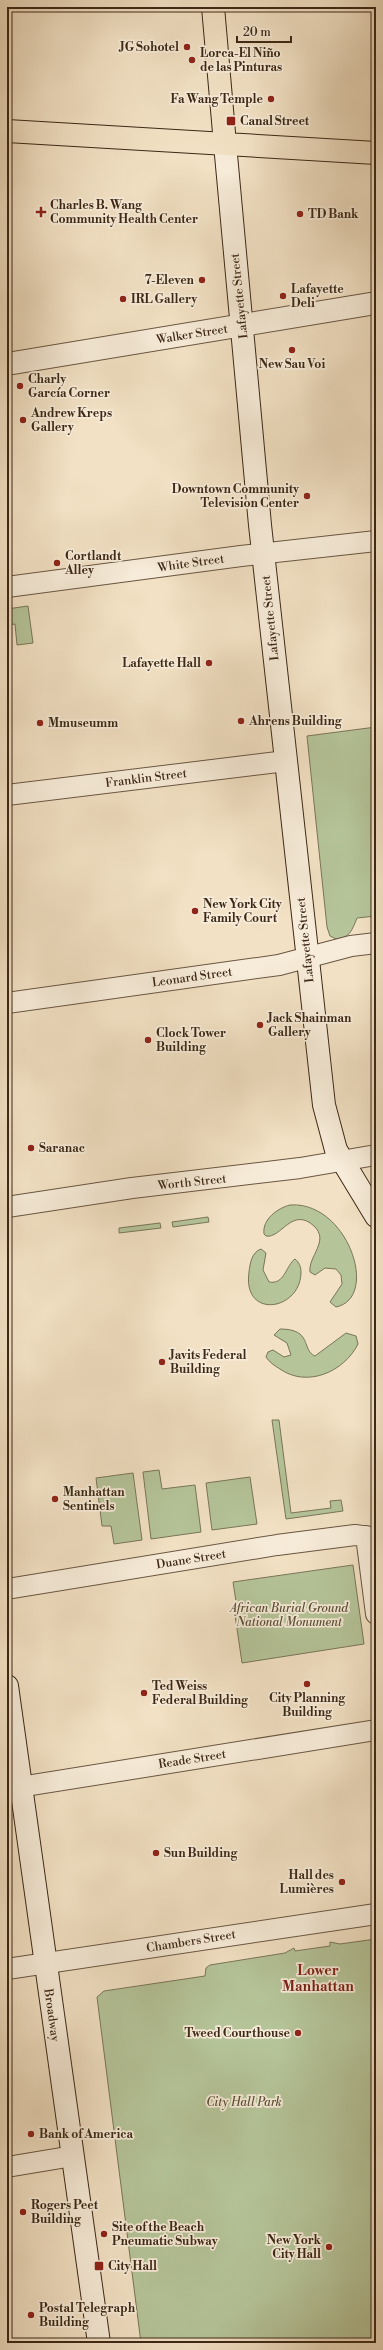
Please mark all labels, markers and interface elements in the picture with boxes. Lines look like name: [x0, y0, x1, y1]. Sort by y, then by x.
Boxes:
scale bar: [237, 18, 291, 44]
text: 20 m: [243, 25, 271, 40]
place label: JG Sohotel: [118, 40, 179, 55]
marker: JG Sohotel: [182, 42, 192, 52]
place label: Lorca-El Niño de las Pinturas: [200, 46, 282, 75]
marker: Lorca-El Niño de las Pinturas: [187, 55, 197, 65]
place label: Fa Wang Temple: [171, 92, 264, 107]
marker: Fa Wang Temple: [266, 94, 276, 104]
place label: Canal Street: [240, 114, 310, 129]
marker: Canal Street: [225, 115, 237, 127]
place label: Charles B. Wang Community Health Center: [50, 198, 198, 227]
marker: Charles B. Wang Community Health Center: [35, 206, 47, 218]
place label: TD Bank: [308, 207, 359, 222]
marker: TD Bank: [295, 209, 305, 219]
street label: Lafayette Street: [227, 252, 251, 339]
place label: 7-Eleven: [144, 273, 195, 288]
marker: 7-Eleven: [197, 275, 207, 285]
place label: Lafayette Deli: [291, 282, 344, 311]
marker: Lafayette Deli: [278, 291, 288, 301]
place label: IRL Gallery: [131, 292, 198, 307]
marker: IRL Gallery: [118, 294, 128, 304]
street label: Walker Street: [154, 321, 230, 348]
marker: New Sau Voi: [287, 345, 297, 355]
place label: New Sau Voi: [259, 357, 325, 372]
place label: Charly García Corner: [28, 372, 110, 401]
marker: Charly García Corner: [15, 381, 25, 391]
place label: Andrew Kreps Gallery: [30, 406, 112, 435]
marker: Andrew Kreps Gallery: [18, 415, 28, 425]
place label: Downtown Community Television Center: [172, 482, 300, 511]
marker: Downtown Community Television Center: [302, 491, 312, 501]
place label: Cortlandt Alley: [64, 549, 122, 578]
street label: White Street: [156, 551, 226, 576]
marker: Cortlandt Alley: [52, 558, 62, 568]
street label: Lafayette Street: [258, 574, 282, 661]
place label: Lafayette Hall: [122, 656, 201, 671]
marker: Lafayette Hall: [204, 658, 214, 668]
place label: Ahrens Building: [248, 714, 343, 729]
place label: Mmuseumm: [48, 716, 118, 731]
marker: Ahrens Building: [236, 716, 246, 726]
marker: Mmuseumm: [35, 718, 45, 728]
street label: Franklin Street: [104, 766, 188, 791]
street label: Lafayette Street: [293, 896, 317, 983]
place label: New York City Family Court: [203, 897, 283, 926]
marker: New York City Family Court: [190, 906, 200, 916]
street label: Leonard Street: [151, 964, 234, 991]
place label: Jack Shainman Gallery: [266, 1011, 352, 1040]
marker: Jack Shainman Gallery: [255, 1020, 265, 1030]
place label: Clock Tower Building: [156, 1026, 226, 1055]
marker: Clock Tower Building: [143, 1035, 153, 1045]
place label: Saranac: [39, 1141, 85, 1156]
marker: Saranac: [26, 1143, 36, 1153]
street label: Worth Street: [156, 1171, 228, 1194]
place label: Javits Federal Building: [168, 1348, 247, 1377]
marker: Javits Federal Building: [157, 1357, 167, 1367]
place label: Manhattan Sentinels: [63, 1485, 125, 1514]
marker: Manhattan Sentinels: [50, 1494, 60, 1504]
street label: Duane Street: [155, 1546, 228, 1572]
park label: African Burial Ground National Monument: [228, 1601, 349, 1630]
place label: Ted Weiss Federal Building: [152, 1679, 249, 1708]
marker: City Planning Building: [302, 1679, 312, 1689]
marker: Ted Weiss Federal Building: [139, 1688, 149, 1698]
place label: City Planning Building: [269, 1691, 346, 1720]
street label: Reade Street: [157, 1747, 228, 1772]
place label: Sun Building: [164, 1846, 238, 1861]
marker: Sun Building: [151, 1848, 161, 1858]
place label: Hall des Lumières: [280, 1868, 334, 1897]
marker: Hall des Lumières: [337, 1877, 347, 1887]
street label: Chambers Street: [145, 1927, 238, 1956]
district label: Lower Manhattan: [282, 1962, 354, 1996]
street label: Broadway: [40, 1987, 63, 2043]
place label: Tweed Courthouse: [185, 2026, 291, 2041]
marker: Tweed Courthouse: [293, 2028, 303, 2038]
park label: City Hall Park: [206, 2095, 282, 2110]
place label: Bank of America: [39, 2127, 133, 2142]
marker: Bank of America: [26, 2129, 36, 2139]
place label: Rogers Peet Building: [31, 2198, 99, 2227]
marker: Rogers Peet Building: [18, 2207, 28, 2217]
place label: Site of the Beach Pneumatic Subway: [112, 2220, 219, 2249]
marker: Site of the Beach Pneumatic Subway: [99, 2229, 109, 2239]
place label: New York City Hall: [267, 2233, 322, 2262]
marker: New York City Hall: [324, 2242, 334, 2252]
place label: City Hall: [108, 2259, 157, 2274]
marker: City Hall: [93, 2260, 105, 2272]
place label: Postal Telegraph Building: [39, 2301, 136, 2330]
marker: Postal Telegraph Building: [26, 2310, 36, 2320]

